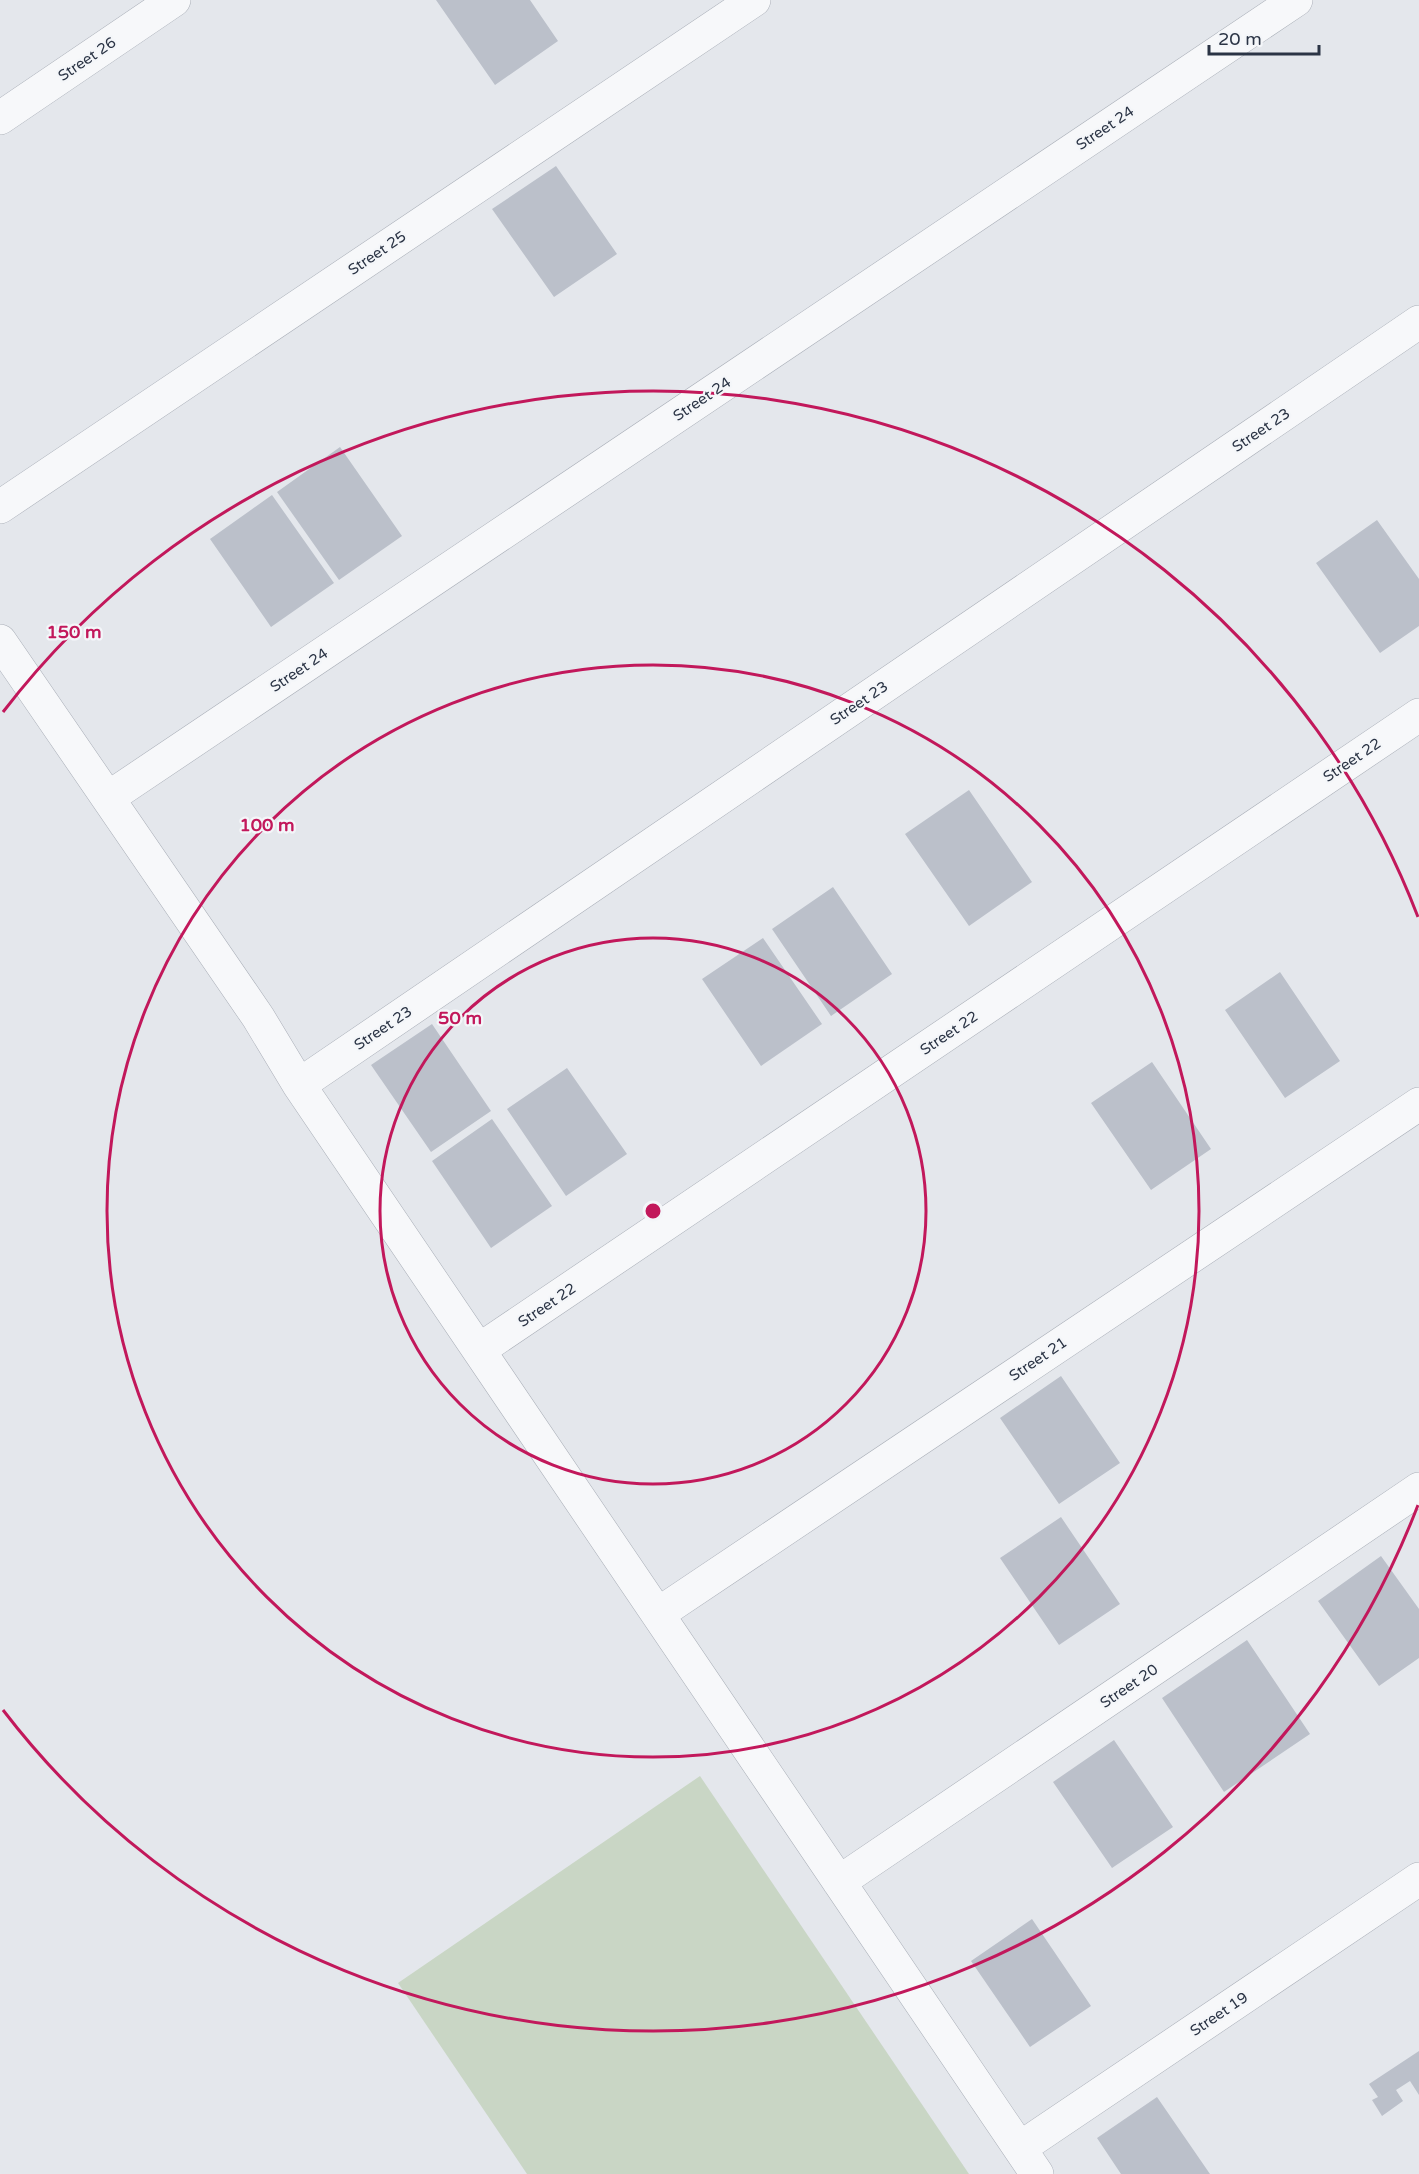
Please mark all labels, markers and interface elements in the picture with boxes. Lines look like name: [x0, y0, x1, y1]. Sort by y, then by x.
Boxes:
scale bar: [1209, 18, 1318, 56]
text: 20 m: [1218, 28, 1262, 50]
street label: Street 26: [55, 33, 119, 85]
street label: Street 24: [1073, 102, 1137, 154]
street label: Street 25: [345, 227, 409, 279]
street label: Street 24: [670, 373, 734, 425]
street label: Street 23: [1229, 404, 1293, 456]
text: 150 m: [46, 621, 102, 643]
street label: Street 24: [267, 644, 331, 696]
street label: Street 23: [827, 677, 891, 729]
street label: Street 22: [1320, 734, 1384, 786]
text: 100 m: [239, 814, 295, 836]
street label: Street 23: [351, 1002, 415, 1054]
text: 50 m: [438, 1007, 482, 1029]
street label: Street 22: [917, 1007, 981, 1059]
centre of rings: [643, 1201, 663, 1221]
street label: Street 22: [515, 1279, 579, 1331]
street label: Street 21: [1006, 1333, 1070, 1385]
street label: Street 20: [1097, 1660, 1161, 1712]
street label: Street 19: [1187, 1988, 1251, 2040]

